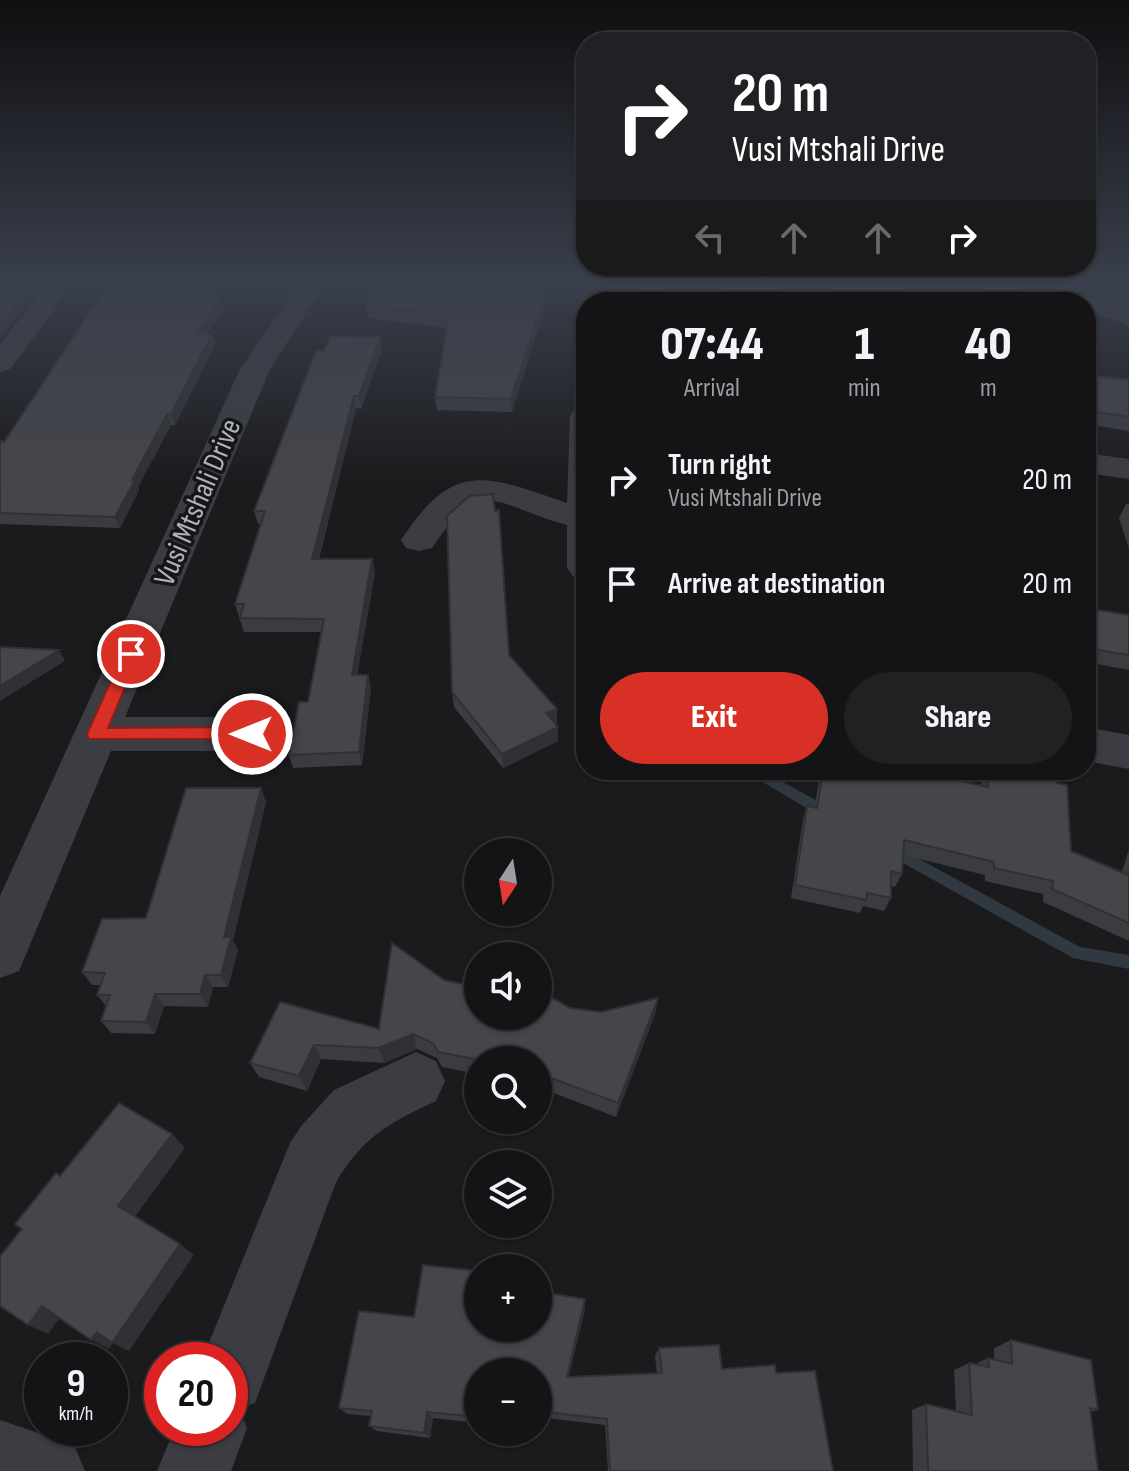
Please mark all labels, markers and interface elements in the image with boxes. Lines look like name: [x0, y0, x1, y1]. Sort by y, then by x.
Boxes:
text: 20 m: [732, 61, 829, 128]
icon: right: [600, 64, 704, 168]
text: Vusi Mtshali Drive: [732, 129, 945, 172]
icon: left: [688, 216, 732, 260]
icon: ahead: [772, 216, 816, 260]
icon: ahead: [856, 216, 900, 260]
icon: right: [940, 216, 984, 260]
text: 07:44: [660, 316, 764, 373]
text: 1: [854, 316, 874, 373]
text: 40: [965, 316, 1012, 373]
text: Arrival: [684, 373, 740, 404]
text: min: [848, 373, 881, 404]
text: m: [980, 373, 997, 404]
street label: Vusi Mtshali Drive: [147, 414, 249, 591]
text: Turn right: [668, 447, 771, 483]
icon: right: [600, 458, 644, 502]
text: 20 m: [1022, 462, 1072, 498]
text: Vusi Mtshali Drive: [668, 483, 822, 514]
icon: arrive: [600, 562, 644, 606]
text: Arrive at destination: [668, 566, 885, 602]
text: 20 m: [1022, 566, 1072, 602]
pin: [97, 620, 165, 688]
icon: arrive: [109, 632, 153, 676]
button: Exit: [600, 672, 828, 764]
button: Share: [844, 672, 1072, 764]
position arrow: [210, 692, 294, 776]
north arrow: [464, 838, 552, 926]
map controls: [464, 838, 552, 1446]
button: sound: [464, 942, 552, 1030]
button: search: [464, 1046, 552, 1134]
button: layers: [464, 1150, 552, 1238]
button: +: [464, 1254, 552, 1342]
speed limit sign: 20: [144, 1342, 248, 1446]
button: −: [464, 1358, 552, 1446]
text: 9: [67, 1360, 85, 1408]
text: km/h: [59, 1402, 93, 1426]

